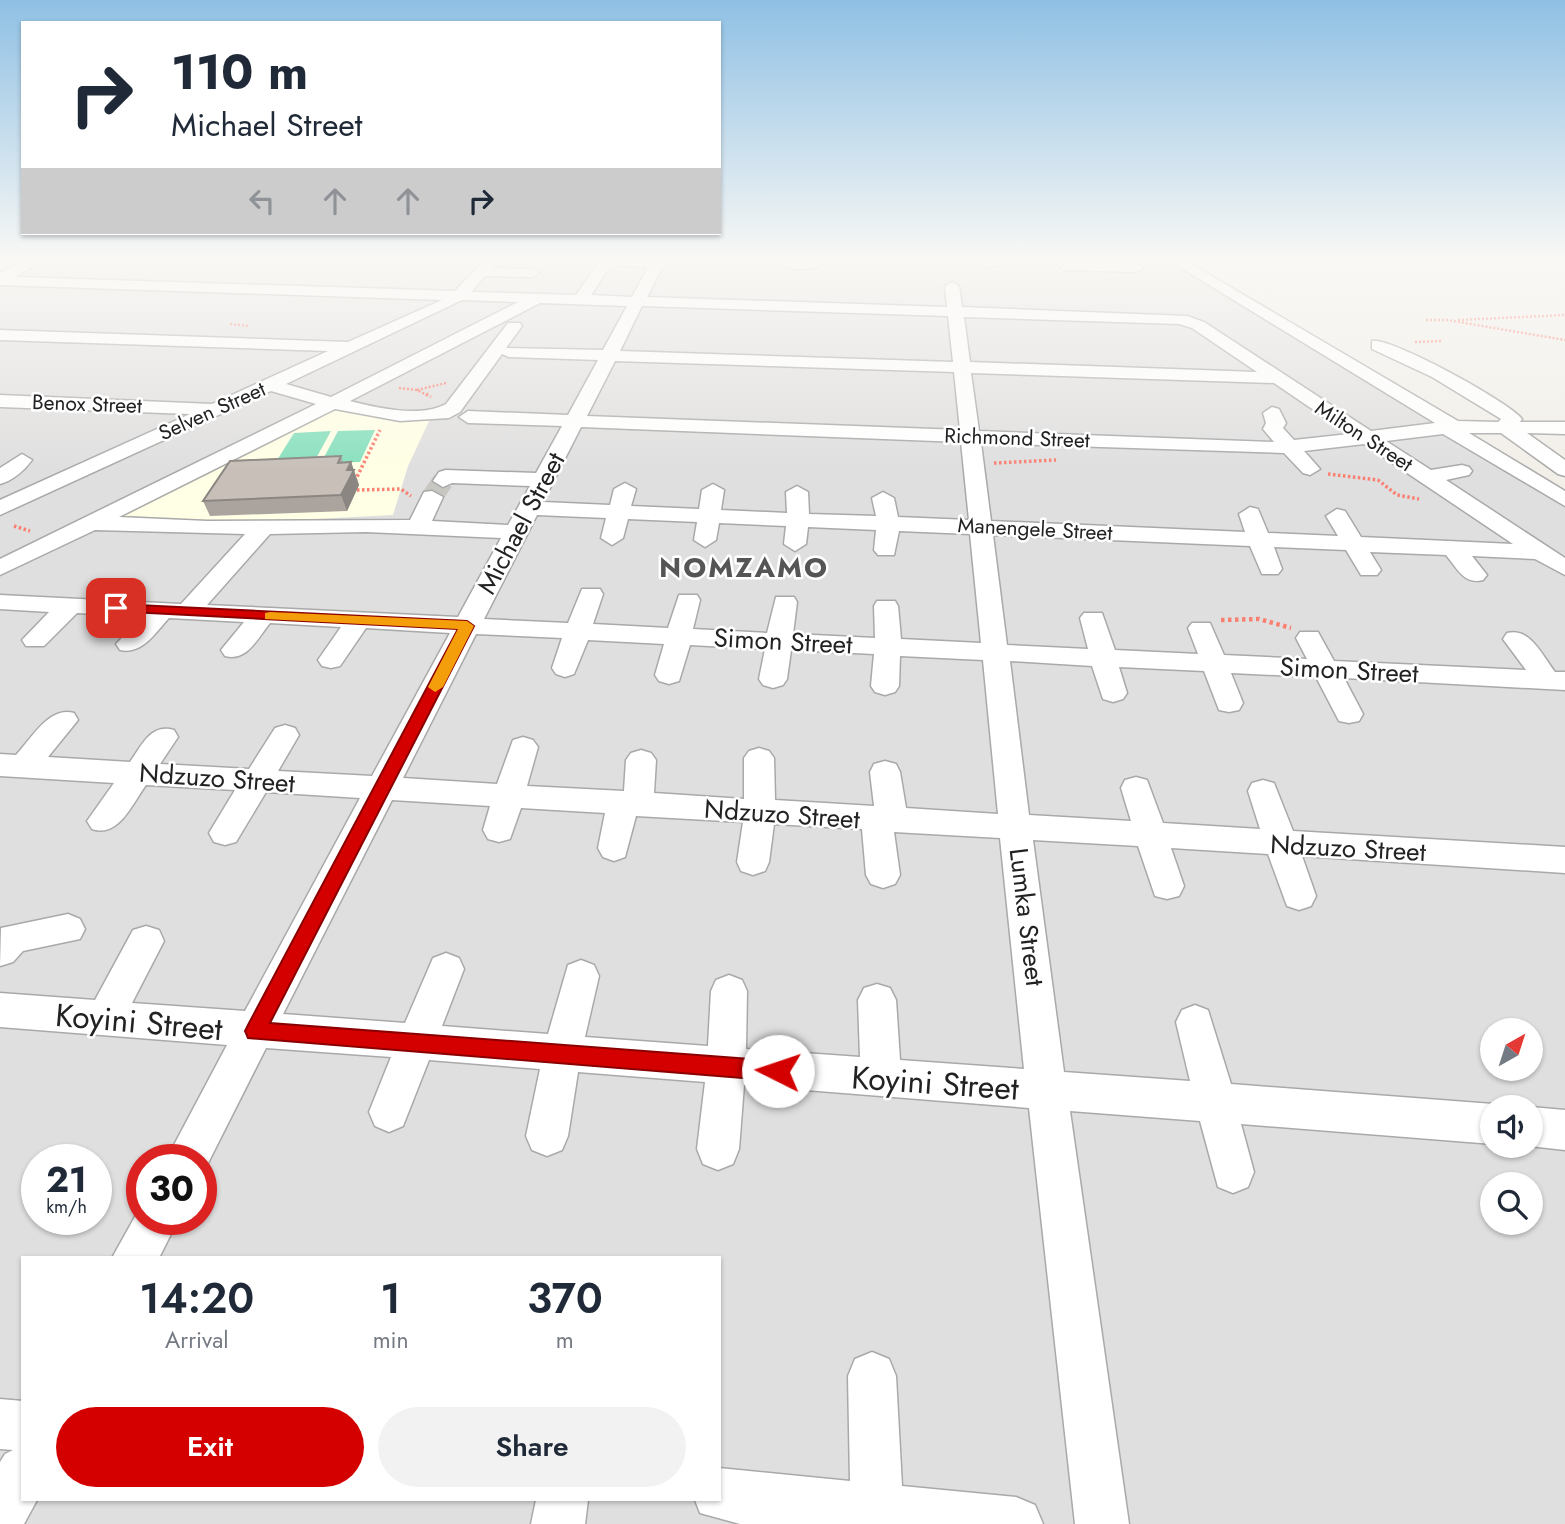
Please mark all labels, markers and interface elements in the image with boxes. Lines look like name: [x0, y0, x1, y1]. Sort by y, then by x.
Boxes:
text: 110 m: [171, 37, 308, 107]
icon: right: [56, 49, 147, 140]
text: Michael Street: [171, 102, 363, 148]
icon: left: [243, 182, 281, 220]
icon: ahead: [316, 182, 354, 220]
icon: ahead: [389, 182, 427, 220]
icon: right: [462, 182, 500, 220]
street label: Selven Street: [154, 374, 270, 448]
street label: Benox Street: [32, 387, 142, 421]
street label: Milton Street: [1309, 393, 1419, 479]
street label: Richmond Street: [944, 420, 1090, 456]
street label: Michael Street: [468, 445, 575, 601]
street label: Manengele Street: [957, 510, 1113, 548]
district label: NOMZAMO: [659, 547, 829, 588]
pin: [86, 578, 146, 638]
icon: arrive: [97, 589, 135, 627]
street label: Simon Street: [713, 618, 854, 664]
street label: Simon Street: [1279, 647, 1420, 693]
street label: Ndzuzo Street: [138, 754, 297, 802]
street label: Ndzuzo Street: [703, 790, 862, 838]
street label: Ndzuzo Street: [1269, 825, 1428, 871]
street label: Lumka Street: [1000, 846, 1054, 989]
street label: Koyini Street: [54, 992, 225, 1052]
north arrow: [1480, 1018, 1544, 1082]
map controls: [1480, 1018, 1543, 1235]
position arrow: [741, 1034, 815, 1108]
street label: Koyini Street: [850, 1054, 1021, 1112]
button: sound: [1480, 1095, 1543, 1158]
speed limit sign: 30: [126, 1144, 217, 1235]
text: 21: [46, 1155, 87, 1205]
button: search: [1480, 1172, 1543, 1235]
text: km/h: [46, 1194, 87, 1220]
text: 14:20: [139, 1268, 254, 1329]
text: 1: [380, 1268, 401, 1329]
text: 370: [527, 1268, 603, 1329]
text: Arrival: [165, 1323, 229, 1357]
text: min: [373, 1323, 409, 1357]
text: m: [556, 1323, 574, 1357]
button: Exit: [56, 1407, 364, 1487]
button: Share: [378, 1407, 686, 1487]

